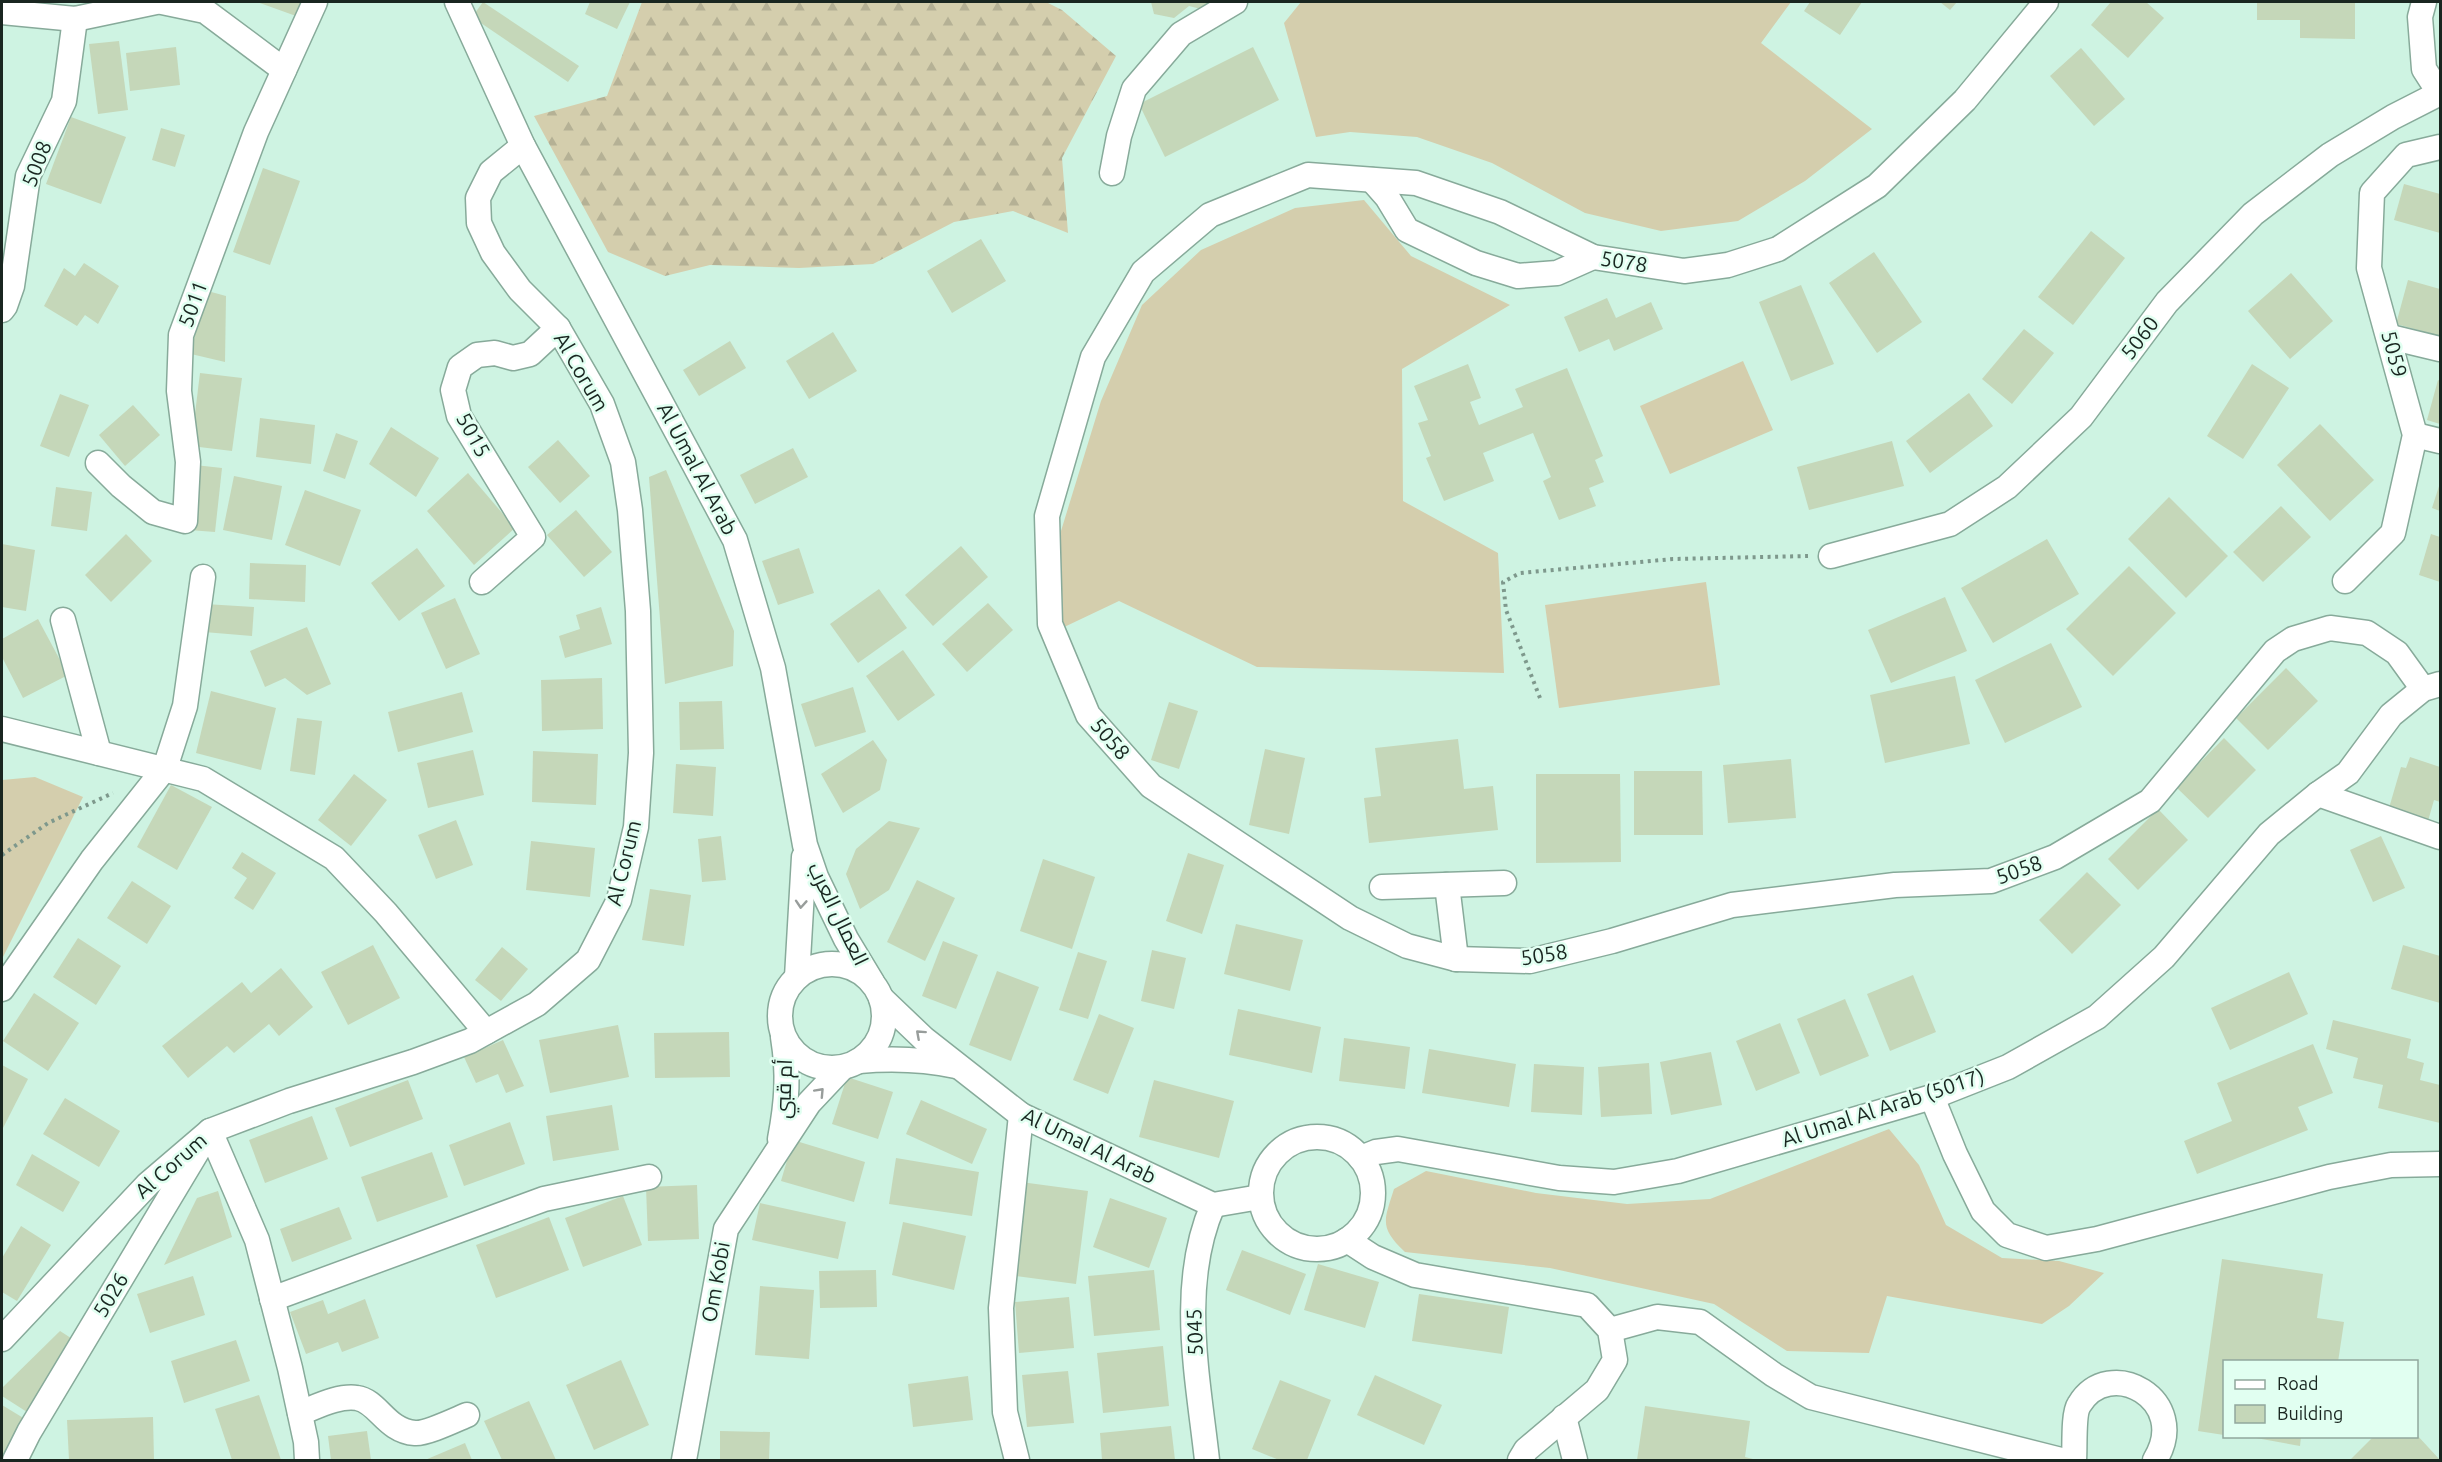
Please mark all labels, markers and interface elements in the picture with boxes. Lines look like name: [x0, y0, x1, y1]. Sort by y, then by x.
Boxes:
street label: 5008: [16, 137, 56, 190]
street label: 5078: [1599, 245, 1649, 277]
street label: 5011: [173, 277, 211, 330]
street label: 5060: [2115, 311, 2163, 364]
street label: Al Corum: [550, 328, 614, 415]
street label: 5059: [2377, 328, 2413, 380]
street label: Al Umal Al Arab: [653, 398, 743, 539]
street label: 5015: [452, 408, 496, 461]
street label: 5058: [1086, 713, 1135, 764]
street label: Al Corum: [601, 818, 645, 908]
street label: 5058: [1992, 850, 2045, 888]
street label: العمال العرب: [802, 858, 874, 970]
one-way arrow: [795, 899, 808, 908]
street label: 5058: [1519, 938, 1569, 970]
one-way arrow: [916, 1030, 927, 1041]
street label: أم قبي: [770, 1059, 801, 1119]
street label: Al Umal Al Arab (5017): [1778, 1063, 1987, 1151]
one-way arrow: [813, 1088, 824, 1098]
street label: Al Umal Al Arab: [1018, 1102, 1160, 1188]
street label: Al Corum: [130, 1128, 211, 1203]
street label: Om Kobi: [696, 1240, 734, 1324]
street label: 5026: [88, 1268, 133, 1321]
street label: 5045: [1181, 1308, 1207, 1356]
legend: [2223, 1360, 2418, 1438]
text: Road: [2277, 1373, 2319, 1393]
text: Building: [2277, 1403, 2343, 1423]

